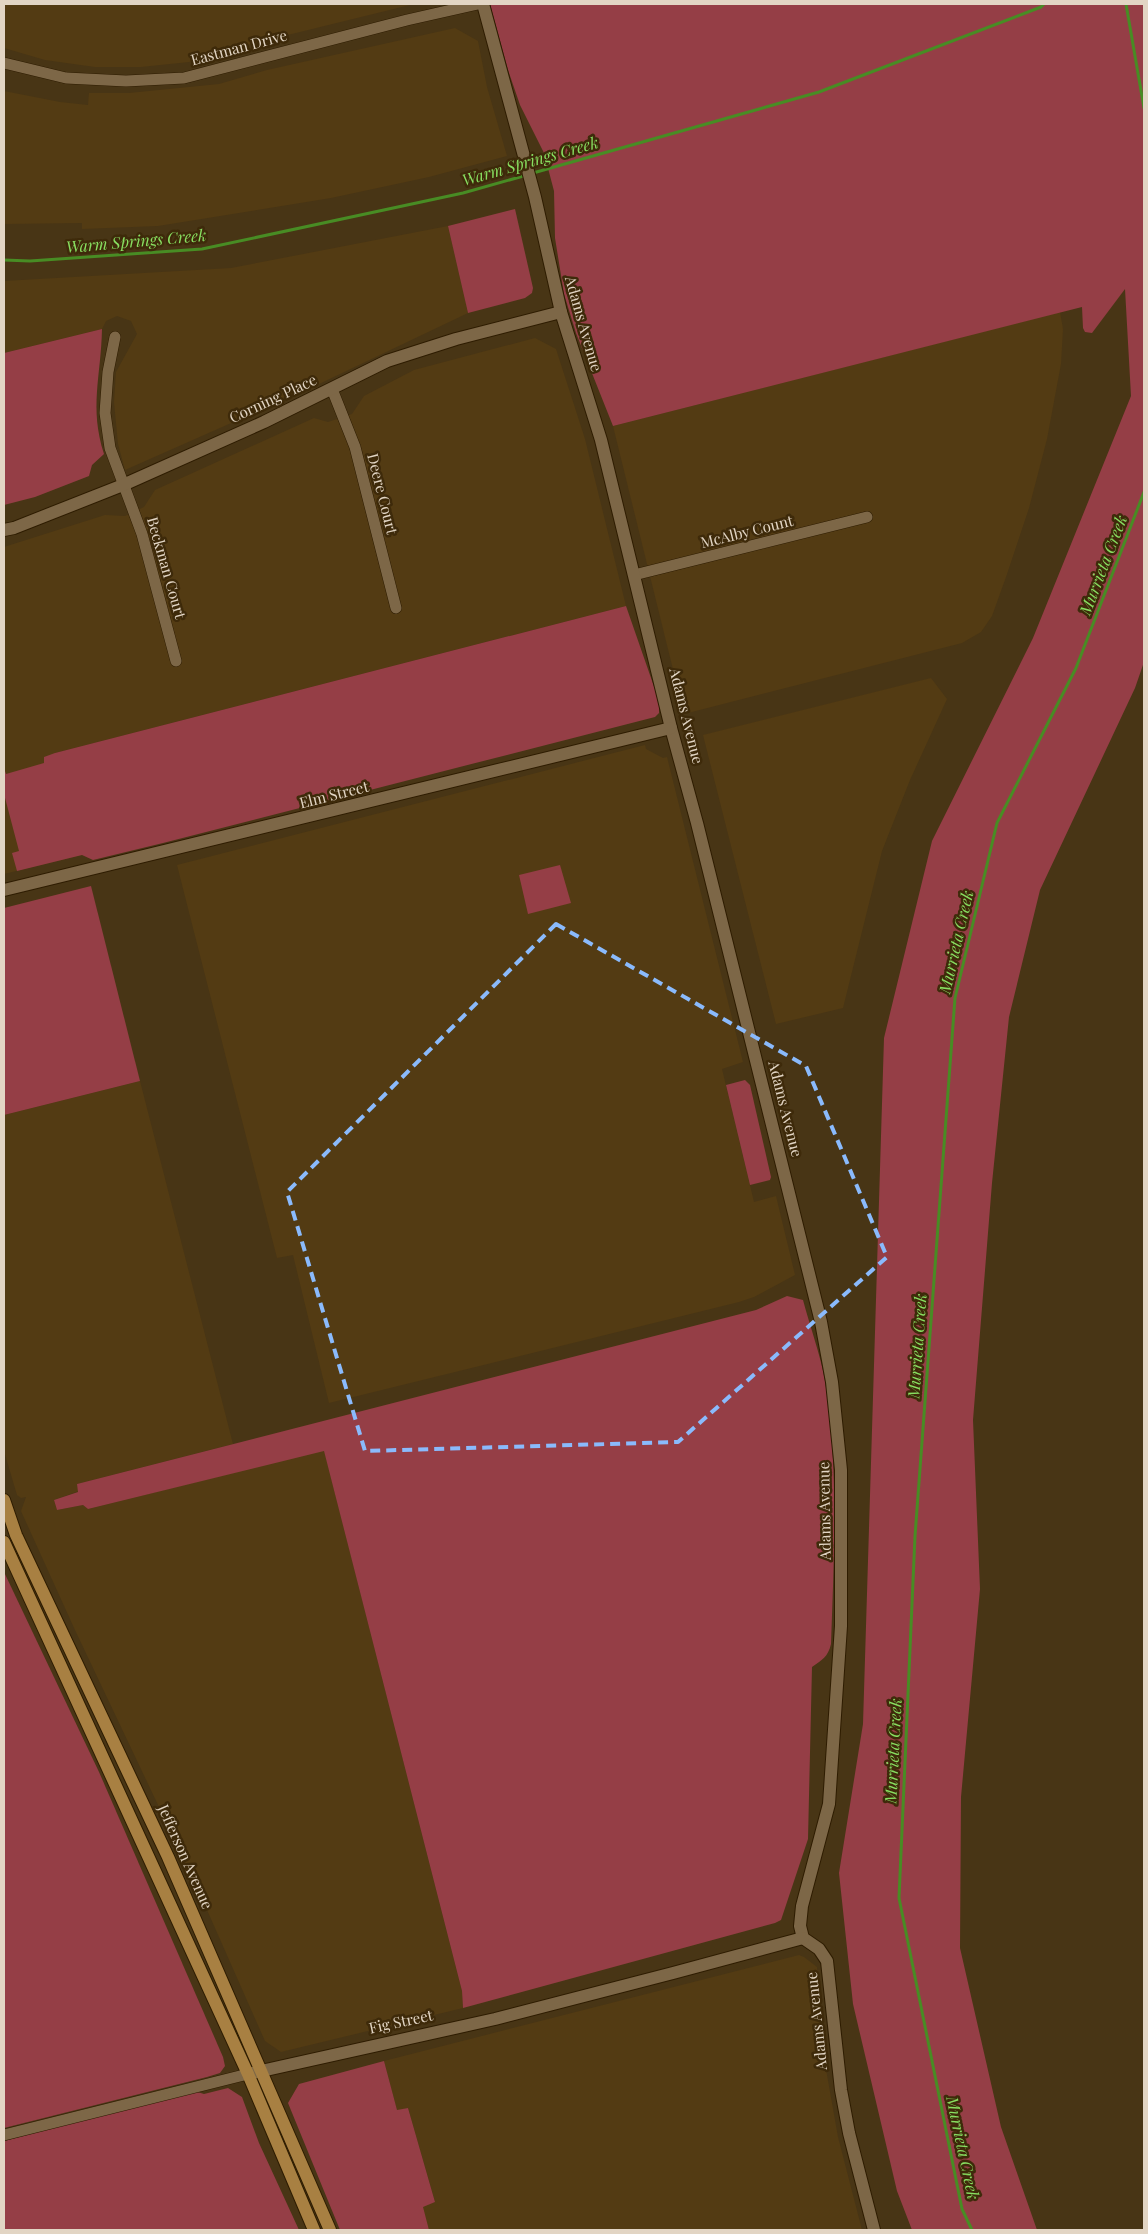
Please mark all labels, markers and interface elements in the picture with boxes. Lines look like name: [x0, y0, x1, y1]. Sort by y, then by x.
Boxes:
street label: Eastman Drive: [188, 25, 289, 69]
water label: Warm Springs Creek: [459, 131, 600, 190]
water label: Warm Springs Creek: [65, 224, 207, 257]
street label: Adams Avenue: [561, 273, 607, 374]
street label: Corning Place: [226, 369, 320, 427]
street label: Deere Court: [363, 451, 403, 537]
street label: McAlby Count: [698, 510, 796, 552]
water label: Murrieta Creek: [1074, 512, 1131, 619]
street label: Beckman Court: [143, 514, 191, 622]
street label: Adams Avenue: [665, 665, 709, 766]
street label: Elm Street: [297, 776, 371, 812]
water label: Murrieta Creek: [933, 888, 978, 996]
street label: Adams Avenue: [764, 1058, 808, 1159]
water label: Murrieta Creek: [902, 1293, 931, 1400]
street label: Adams Avenue: [813, 1462, 835, 1561]
water label: Murrieta Creek: [879, 1698, 906, 1805]
street label: Jefferson Avenue: [153, 1800, 218, 1912]
street label: Adams Avenue: [801, 1971, 831, 2072]
street label: Fig Street: [367, 2004, 435, 2038]
water label: Murrieta Creek: [942, 2093, 985, 2202]

